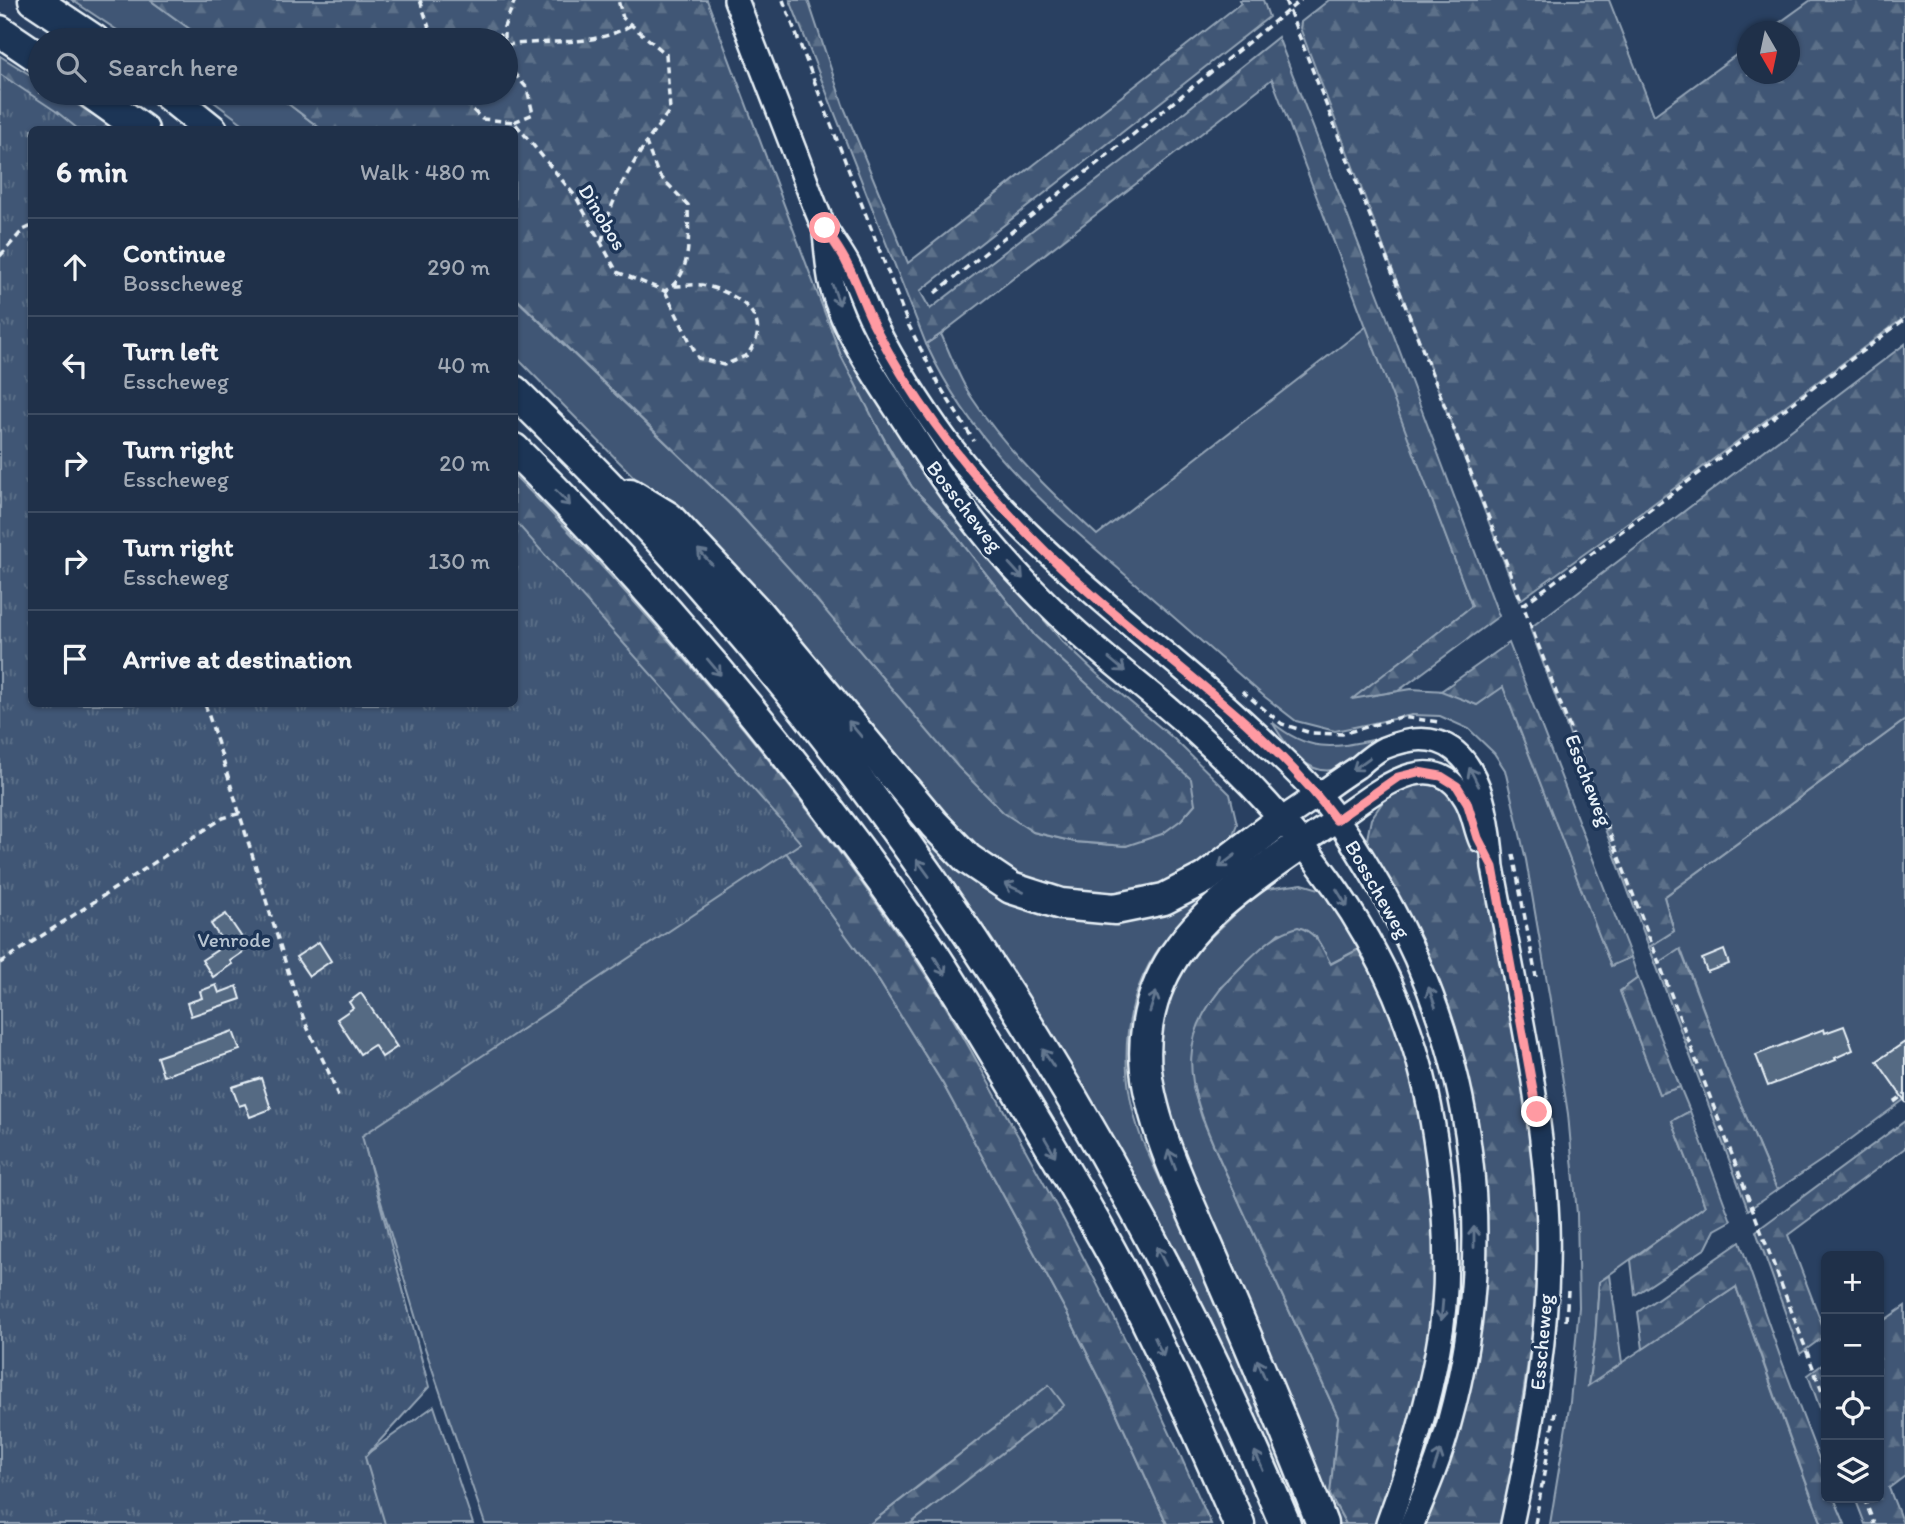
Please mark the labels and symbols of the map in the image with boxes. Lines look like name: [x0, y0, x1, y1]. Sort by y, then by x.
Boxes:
north arrow: [1737, 21, 1800, 84]
street label: Dinobos: [574, 179, 632, 255]
route start: [809, 212, 840, 243]
one-way arrow: [830, 283, 843, 305]
street label: Bosscheweg: [921, 455, 1009, 557]
one-way arrow: [554, 489, 571, 506]
one-way arrow: [697, 549, 714, 566]
one-way arrow: [1008, 562, 1024, 580]
one-way arrow: [1108, 657, 1126, 673]
one-way arrow: [706, 658, 722, 676]
one-way arrow: [847, 720, 862, 738]
street label: Esscheweg: [1560, 730, 1618, 830]
one-way arrow: [1352, 757, 1371, 771]
one-way arrow: [1467, 767, 1481, 788]
street label: Bosscheweg: [1340, 835, 1416, 943]
one-way arrow: [1218, 854, 1237, 869]
one-way arrow: [916, 859, 931, 878]
one-way arrow: [1004, 881, 1025, 894]
one-way arrow: [1335, 888, 1349, 908]
park label: Venrode: [197, 927, 271, 952]
one-way arrow: [933, 955, 947, 975]
one-way arrow: [1425, 987, 1437, 1009]
one-way arrow: [1148, 992, 1160, 1014]
one-way arrow: [1041, 1049, 1055, 1069]
route end: [1521, 1096, 1552, 1127]
one-way arrow: [1043, 1136, 1057, 1156]
one-way arrow: [1164, 1150, 1177, 1172]
one-way arrow: [1468, 1226, 1481, 1249]
one-way arrow: [1153, 1246, 1167, 1267]
street label: Esscheweg: [1524, 1293, 1558, 1391]
one-way arrow: [1435, 1299, 1448, 1321]
one-way arrow: [1153, 1335, 1166, 1357]
one-way arrow: [1254, 1359, 1267, 1381]
one-way arrow: [1432, 1450, 1444, 1472]
one-way arrow: [1252, 1451, 1265, 1472]

